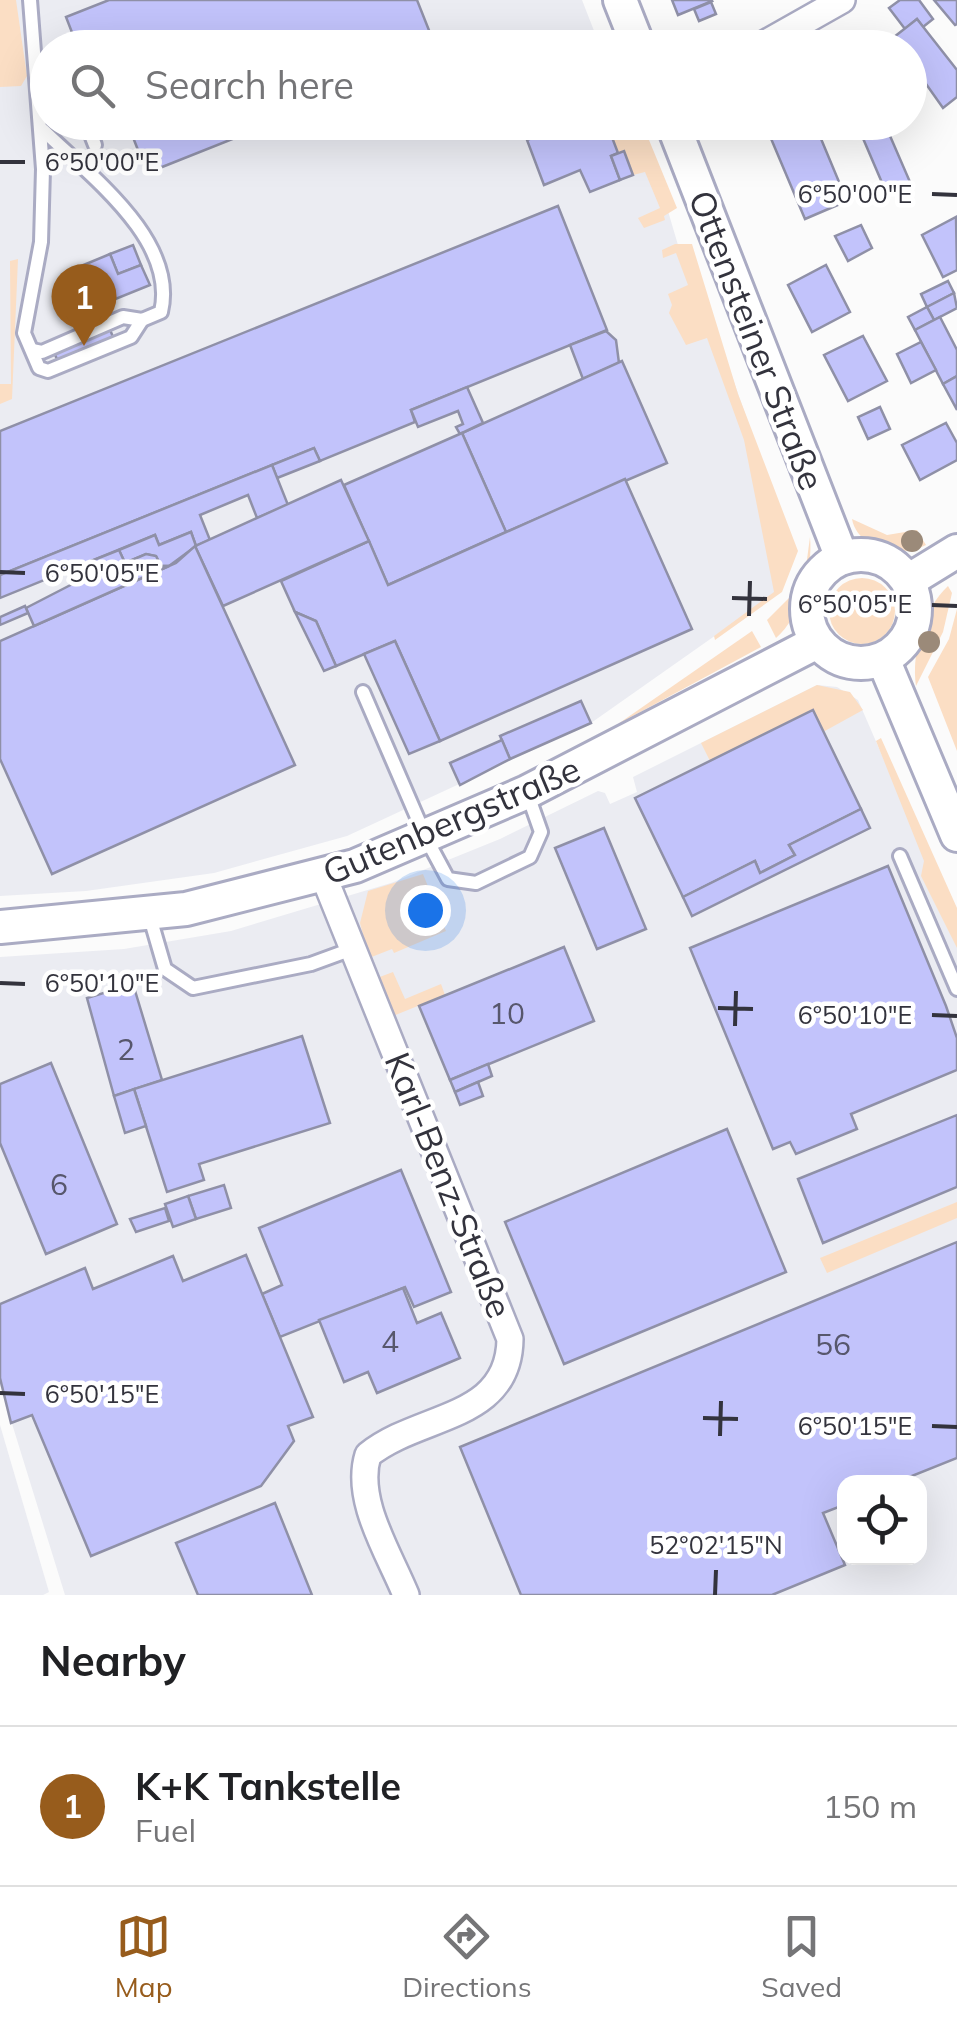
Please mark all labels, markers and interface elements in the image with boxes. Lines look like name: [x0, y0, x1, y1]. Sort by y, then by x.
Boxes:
search box: [30, 30, 927, 140]
icon: search: [65, 58, 120, 113]
text: Search here: [145, 61, 354, 109]
text: 6°50'00"E: [45, 146, 159, 177]
text: 6°50'00"E: [798, 178, 912, 209]
street label: Ottensteiner Straße: [680, 184, 834, 496]
pin: 1: [52, 264, 116, 346]
text: 6°50'05"E: [45, 557, 159, 588]
text: 6°50'05"E: [798, 588, 912, 619]
street label: Gutenbergstraße: [316, 746, 586, 894]
your location: [400, 885, 451, 936]
text: 6°50'10"E: [45, 967, 159, 998]
house number: 10: [489, 994, 525, 1032]
text: 6°50'10"E: [798, 999, 912, 1030]
house number: 2: [117, 1030, 135, 1068]
street label: Karl-Benz-Straße: [376, 1046, 522, 1324]
house number: 6: [50, 1165, 68, 1203]
house number: 4: [381, 1322, 399, 1360]
house number: 56: [815, 1325, 851, 1363]
text: 6°50'15"E: [45, 1378, 159, 1409]
text: 6°50'15"E: [798, 1410, 912, 1441]
map controls: [837, 1475, 927, 1565]
button: locate: [837, 1475, 927, 1565]
text: 52°02'15"N: [649, 1529, 783, 1560]
text: Nearby: [40, 1634, 186, 1687]
text: K+K Tankstelle: [135, 1762, 401, 1810]
text: 1: [63, 1786, 82, 1826]
text: 150 m: [823, 1786, 917, 1826]
text: Fuel: [135, 1810, 196, 1850]
tab: Map: [115, 1909, 172, 2004]
tab: Directions: [402, 1909, 532, 2004]
tab: Saved: [761, 1909, 842, 2004]

